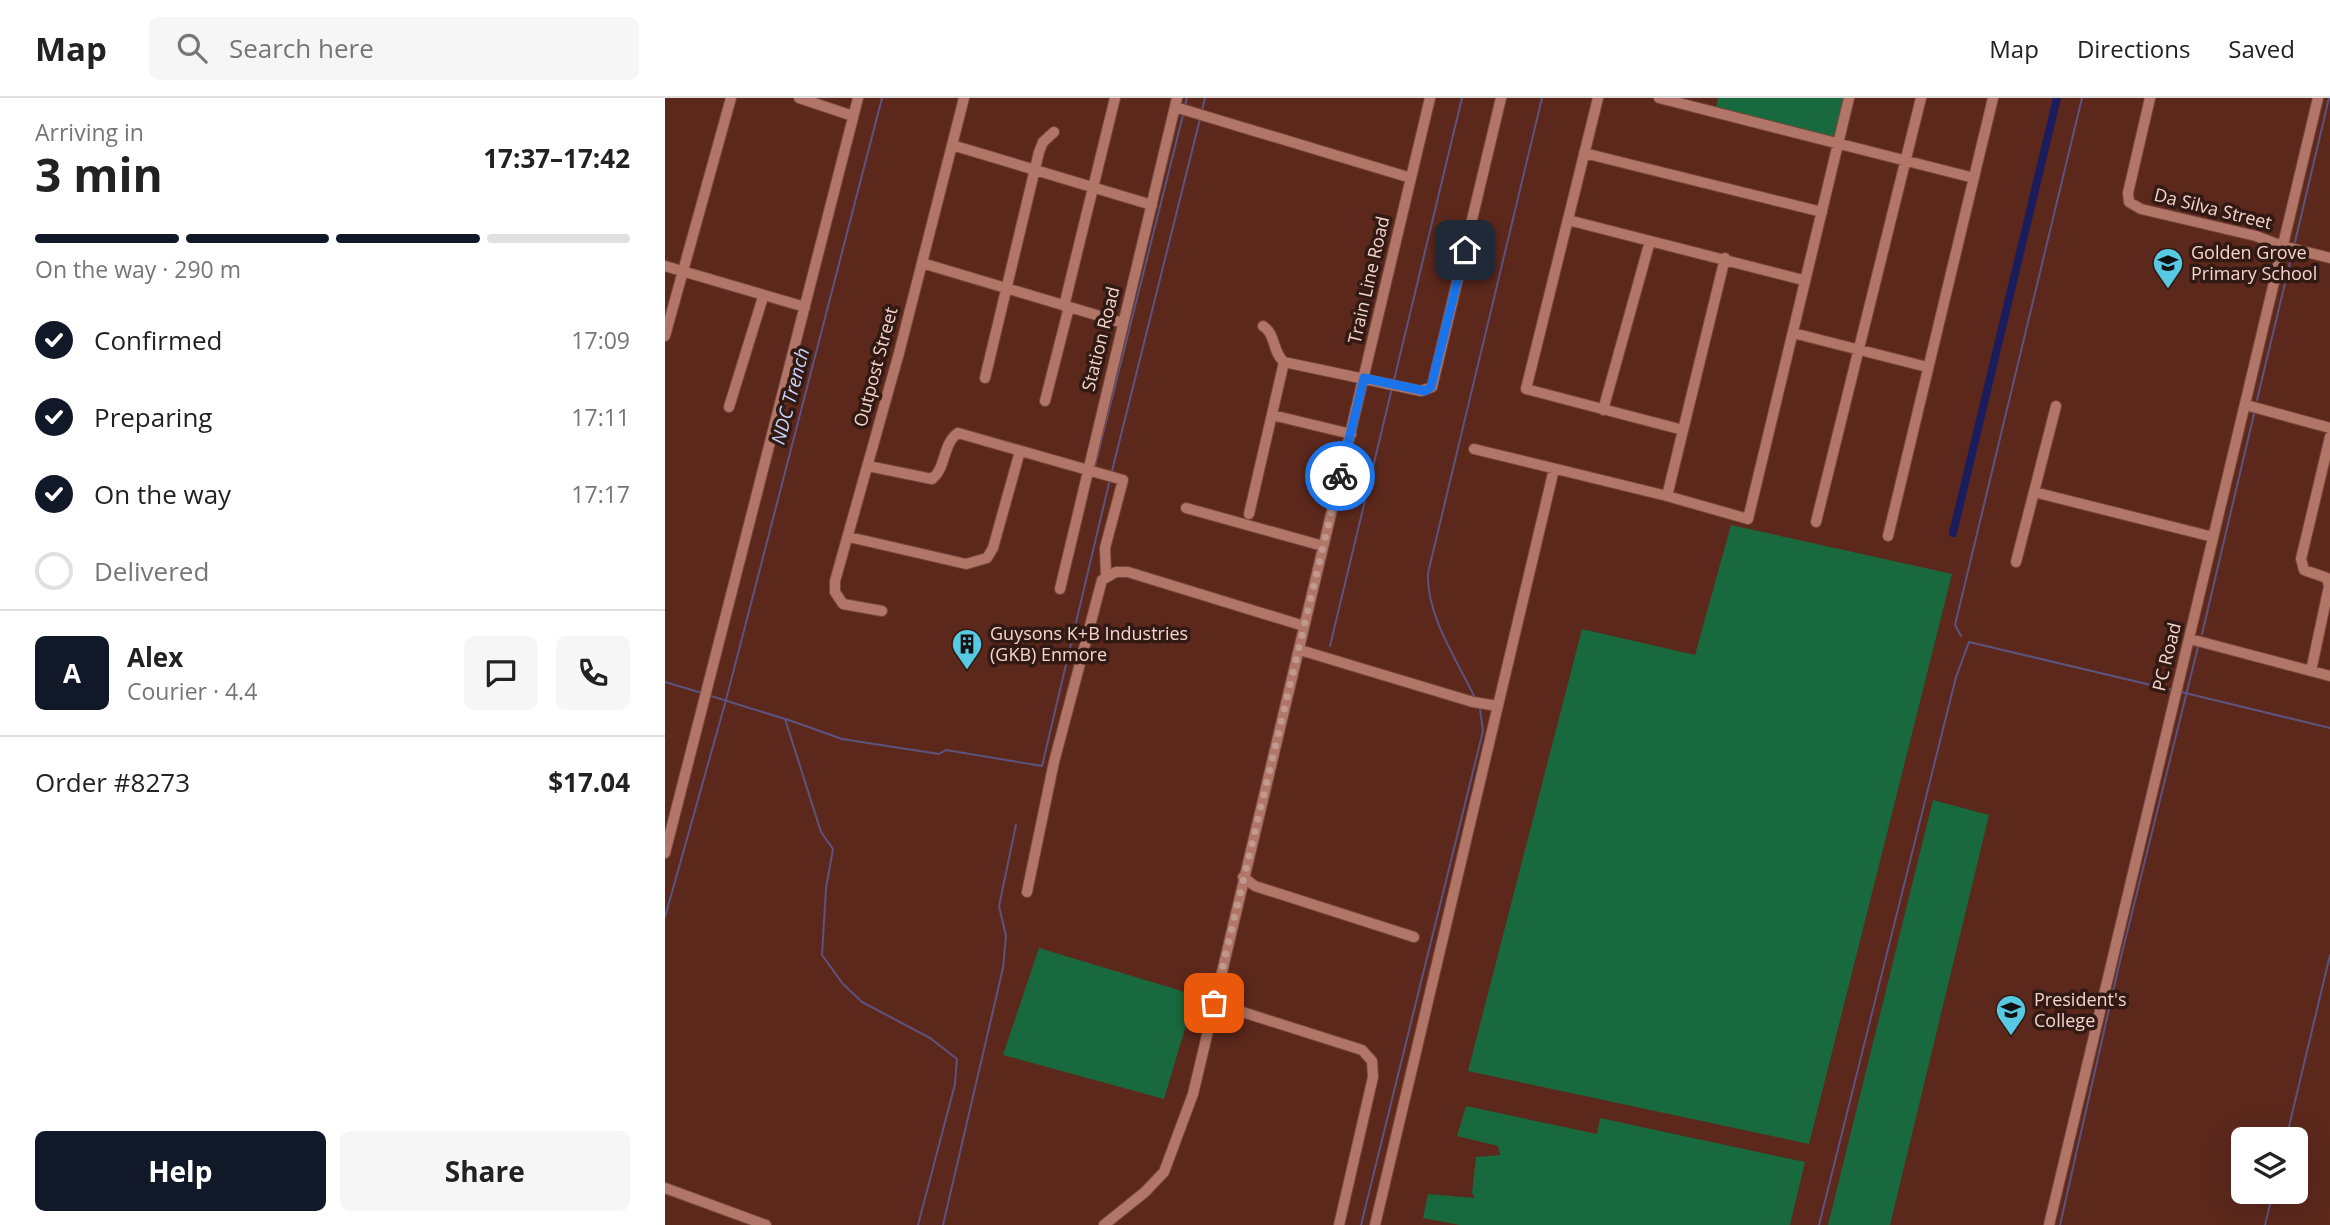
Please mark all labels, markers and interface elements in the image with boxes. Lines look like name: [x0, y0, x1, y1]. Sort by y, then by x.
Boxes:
search box: [149, 17, 639, 80]
text: Map: [35, 26, 107, 71]
icon: search: [173, 29, 211, 67]
text: Search here: [229, 30, 374, 66]
text: Map: [1989, 32, 2039, 65]
text: Directions: [2077, 32, 2190, 65]
text: Saved: [2228, 32, 2295, 65]
text: Arriving in: [35, 116, 144, 148]
text: 17:37–17:42: [483, 140, 630, 176]
text: 3 min: [35, 143, 163, 205]
street label: Da Silva Street: [2152, 182, 2275, 234]
street label: Train Line Road: [1342, 214, 1394, 346]
pin: [1435, 220, 1495, 280]
icon: home: [1446, 231, 1484, 269]
place label: Golden Grove Primary School: [2191, 240, 2317, 285]
school or university icon: Golden Grove Primary School: [2151, 246, 2185, 290]
text: On the way · 290 m: [35, 253, 241, 285]
street label: Station Road: [1075, 284, 1125, 393]
street label: Outpost Street: [847, 304, 903, 429]
icon: check: [35, 321, 73, 359]
text: Confirmed: [94, 322, 222, 358]
text: 17:09: [571, 324, 630, 356]
water label: NDC Trench: [765, 345, 815, 447]
icon: check: [35, 398, 73, 436]
text: Preparing: [94, 399, 212, 435]
text: 17:11: [571, 401, 630, 433]
courier: [1305, 441, 1375, 511]
icon: bike: [1321, 457, 1359, 495]
icon: check: [35, 475, 73, 513]
text: On the way: [94, 476, 231, 512]
text: 17:17: [571, 478, 630, 510]
text: Delivered: [94, 553, 209, 589]
street label: PC Road: [2146, 620, 2186, 694]
place label: Guysons K+B Industries (GKB) Enmore: [990, 621, 1188, 666]
building icon: Guysons K+B Industries (GKB) Enmore: [950, 627, 984, 671]
button: chat: [464, 636, 538, 710]
button: phone: [556, 636, 630, 710]
text: Alex: [127, 639, 183, 675]
text: A: [63, 655, 81, 691]
text: Courier · 4.4: [127, 675, 257, 707]
text: Order #8273: [35, 764, 190, 800]
text: $17.04: [548, 764, 630, 800]
pin: [1184, 973, 1244, 1033]
icon: bag: [1195, 984, 1233, 1022]
place label: President's College: [2034, 987, 2127, 1032]
school or university icon: President's College: [1994, 993, 2028, 1037]
map controls: [2231, 1127, 2308, 1204]
button: layers: [2231, 1127, 2308, 1204]
button: Help: [35, 1131, 326, 1211]
button: Share: [340, 1131, 630, 1211]

